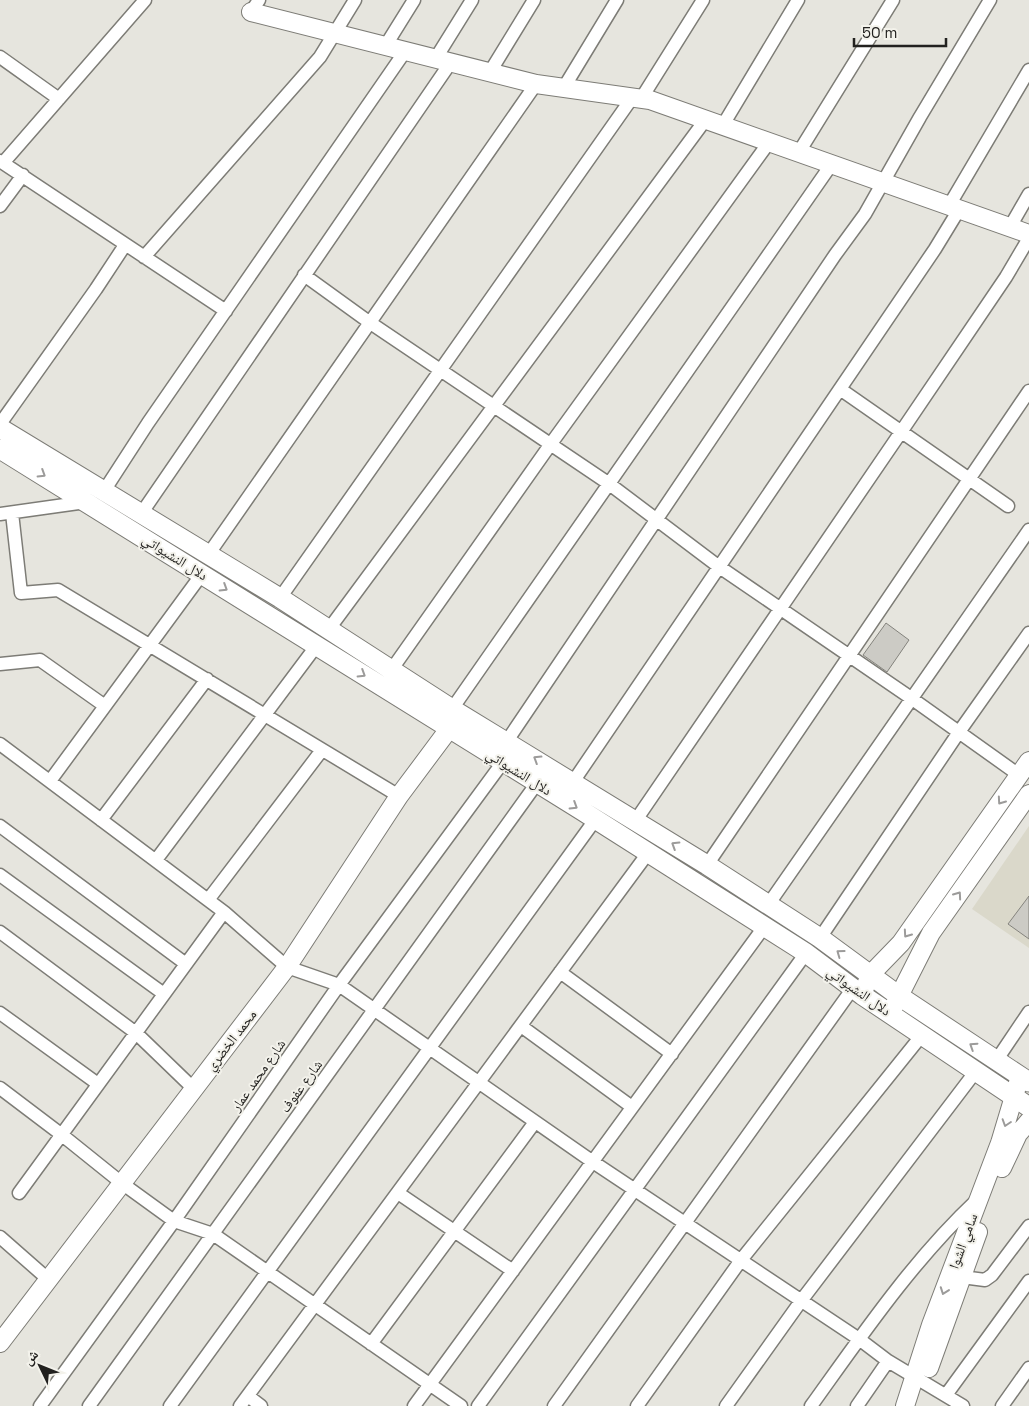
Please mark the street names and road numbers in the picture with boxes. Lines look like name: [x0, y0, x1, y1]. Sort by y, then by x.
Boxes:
street label: دلال النشيواتي: [137, 530, 211, 587]
street label: دلال النشيواتي: [481, 745, 555, 802]
street label: دلال النشيواتي: [822, 962, 895, 1022]
street label: محمد الخضري: [202, 1006, 262, 1076]
street label: شارع محمد عمار: [226, 1036, 290, 1116]
street label: شارع عفوف: [276, 1056, 327, 1117]
street label: سامي الشوا: [945, 1211, 984, 1272]

